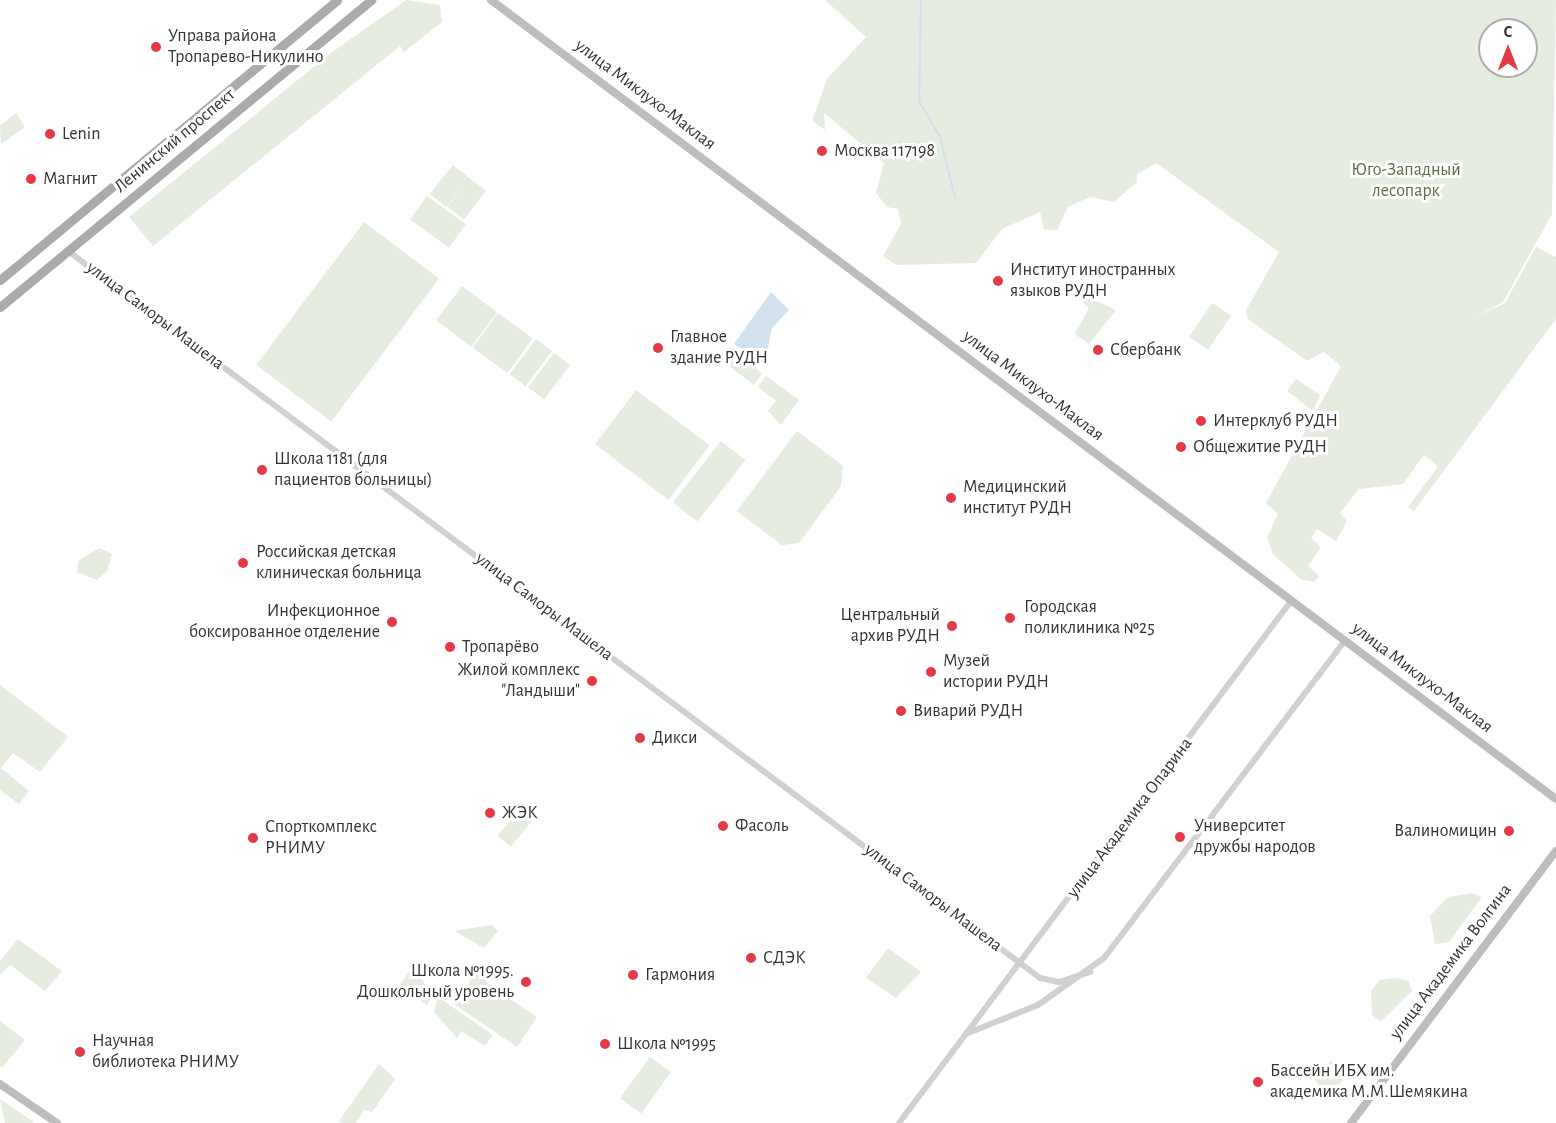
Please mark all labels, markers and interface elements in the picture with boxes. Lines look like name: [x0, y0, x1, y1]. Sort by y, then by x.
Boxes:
north arrow: [1478, 18, 1538, 78]
text: С: [1504, 24, 1512, 40]
place label: Управа района Тропарево-Никулино: [168, 26, 323, 68]
street label: улица Миклухо-Маклая: [570, 35, 720, 155]
marker: Управа района Тропарево-Никулино: [149, 40, 163, 54]
street label: Ленинский проспект: [110, 84, 240, 198]
place label: Lenin: [62, 123, 100, 145]
marker: Lenin: [43, 127, 57, 141]
place label: Москва 117198: [834, 140, 935, 162]
marker: Москва 117198: [815, 144, 829, 158]
park label: Юго-Западный лесопарк: [1351, 160, 1461, 202]
place label: Магнит: [43, 168, 97, 190]
marker: Магнит: [24, 172, 38, 186]
street label: улица Саморы Машела: [82, 257, 228, 375]
place label: Институт иностранных языков РУДН: [1010, 260, 1175, 302]
marker: Институт иностранных языков РУДН: [991, 274, 1005, 288]
street label: улица Миклухо-Маклая: [958, 326, 1108, 446]
place label: Главное здание РУДН: [670, 327, 768, 370]
place label: Сбербанк: [1110, 339, 1181, 361]
marker: Главное здание РУДН: [651, 341, 665, 355]
marker: Сбербанк: [1091, 343, 1105, 357]
place label: Интерклуб РУДН: [1213, 410, 1338, 432]
marker: Интерклуб РУДН: [1194, 414, 1208, 428]
place label: Общежитие РУДН: [1193, 436, 1327, 458]
marker: Общежитие РУДН: [1174, 440, 1188, 454]
place label: Школа 1181 (для пациентов больницы): [274, 449, 433, 492]
marker: Школа 1181 (для пациентов больницы): [255, 463, 269, 477]
place label: Медицинский институт РУДН: [963, 477, 1072, 520]
marker: Медицинский институт РУДН: [944, 491, 958, 505]
place label: Российская детская клиническая больница: [256, 542, 422, 584]
street label: улица Саморы Машела: [471, 548, 617, 666]
marker: Российская детская клиническая больница: [234, 554, 252, 572]
place label: Городская поликлиника №25: [1024, 597, 1155, 640]
place label: Инфекционное боксированное отделение: [189, 601, 380, 644]
place label: Центральный архив РУДН: [840, 605, 940, 648]
marker: Городская поликлиника №25: [1001, 609, 1019, 627]
marker: Инфекционное боксированное отделение: [385, 615, 399, 629]
street label: улица Миклухо-Маклая: [1347, 618, 1497, 738]
marker: Центральный архив РУДН: [945, 619, 959, 633]
place label: Тропарёво: [462, 636, 539, 658]
marker: Тропарёво: [443, 640, 457, 654]
place label: Музей истории РУДН: [943, 651, 1049, 694]
place label: Жилой комплекс "Ландыши": [458, 660, 580, 702]
marker: Музей истории РУДН: [924, 665, 938, 679]
marker: Жилой комплекс "Ландыши": [585, 674, 599, 688]
place label: Виварий РУДН: [913, 700, 1023, 722]
marker: Виварий РУДН: [894, 704, 908, 718]
place label: Дикси: [652, 727, 697, 749]
marker: Дикси: [633, 731, 647, 745]
street label: улица Академика Опарина: [1063, 734, 1197, 902]
place label: ЖЭК: [502, 802, 538, 824]
marker: ЖЭК: [483, 806, 497, 820]
place label: Фасоль: [735, 815, 788, 837]
place label: Университет дружбы народов: [1194, 816, 1316, 858]
place label: Спорткомплекс РНИМУ: [265, 817, 377, 860]
marker: Фасоль: [716, 819, 730, 833]
place label: Валиномицин: [1394, 820, 1497, 842]
marker: Валиномицин: [1502, 824, 1516, 838]
marker: Университет дружбы народов: [1171, 828, 1189, 846]
marker: Спорткомплекс РНИМУ: [246, 831, 260, 845]
street label: улица Саморы Машела: [860, 839, 1006, 957]
street label: улица Академика Волгина: [1385, 880, 1517, 1044]
place label: СДЭК: [763, 947, 806, 969]
marker: СДЭК: [744, 951, 758, 965]
place label: Школа №1995. Дошкольный уровень: [357, 961, 514, 1004]
place label: Гармония: [645, 964, 715, 986]
marker: Гармония: [626, 968, 640, 982]
marker: Школа №1995. Дошкольный уровень: [519, 975, 533, 989]
place label: Научная библиотека РНИМУ: [92, 1031, 239, 1074]
place label: Школа №1995: [617, 1033, 716, 1055]
marker: Школа №1995: [598, 1037, 612, 1051]
marker: Научная библиотека РНИМУ: [73, 1045, 87, 1059]
place label: Бассейн ИБХ им. академика М.М.Шемякина: [1270, 1061, 1468, 1104]
marker: Бассейн ИБХ им. академика М.М.Шемякина: [1251, 1075, 1265, 1089]

